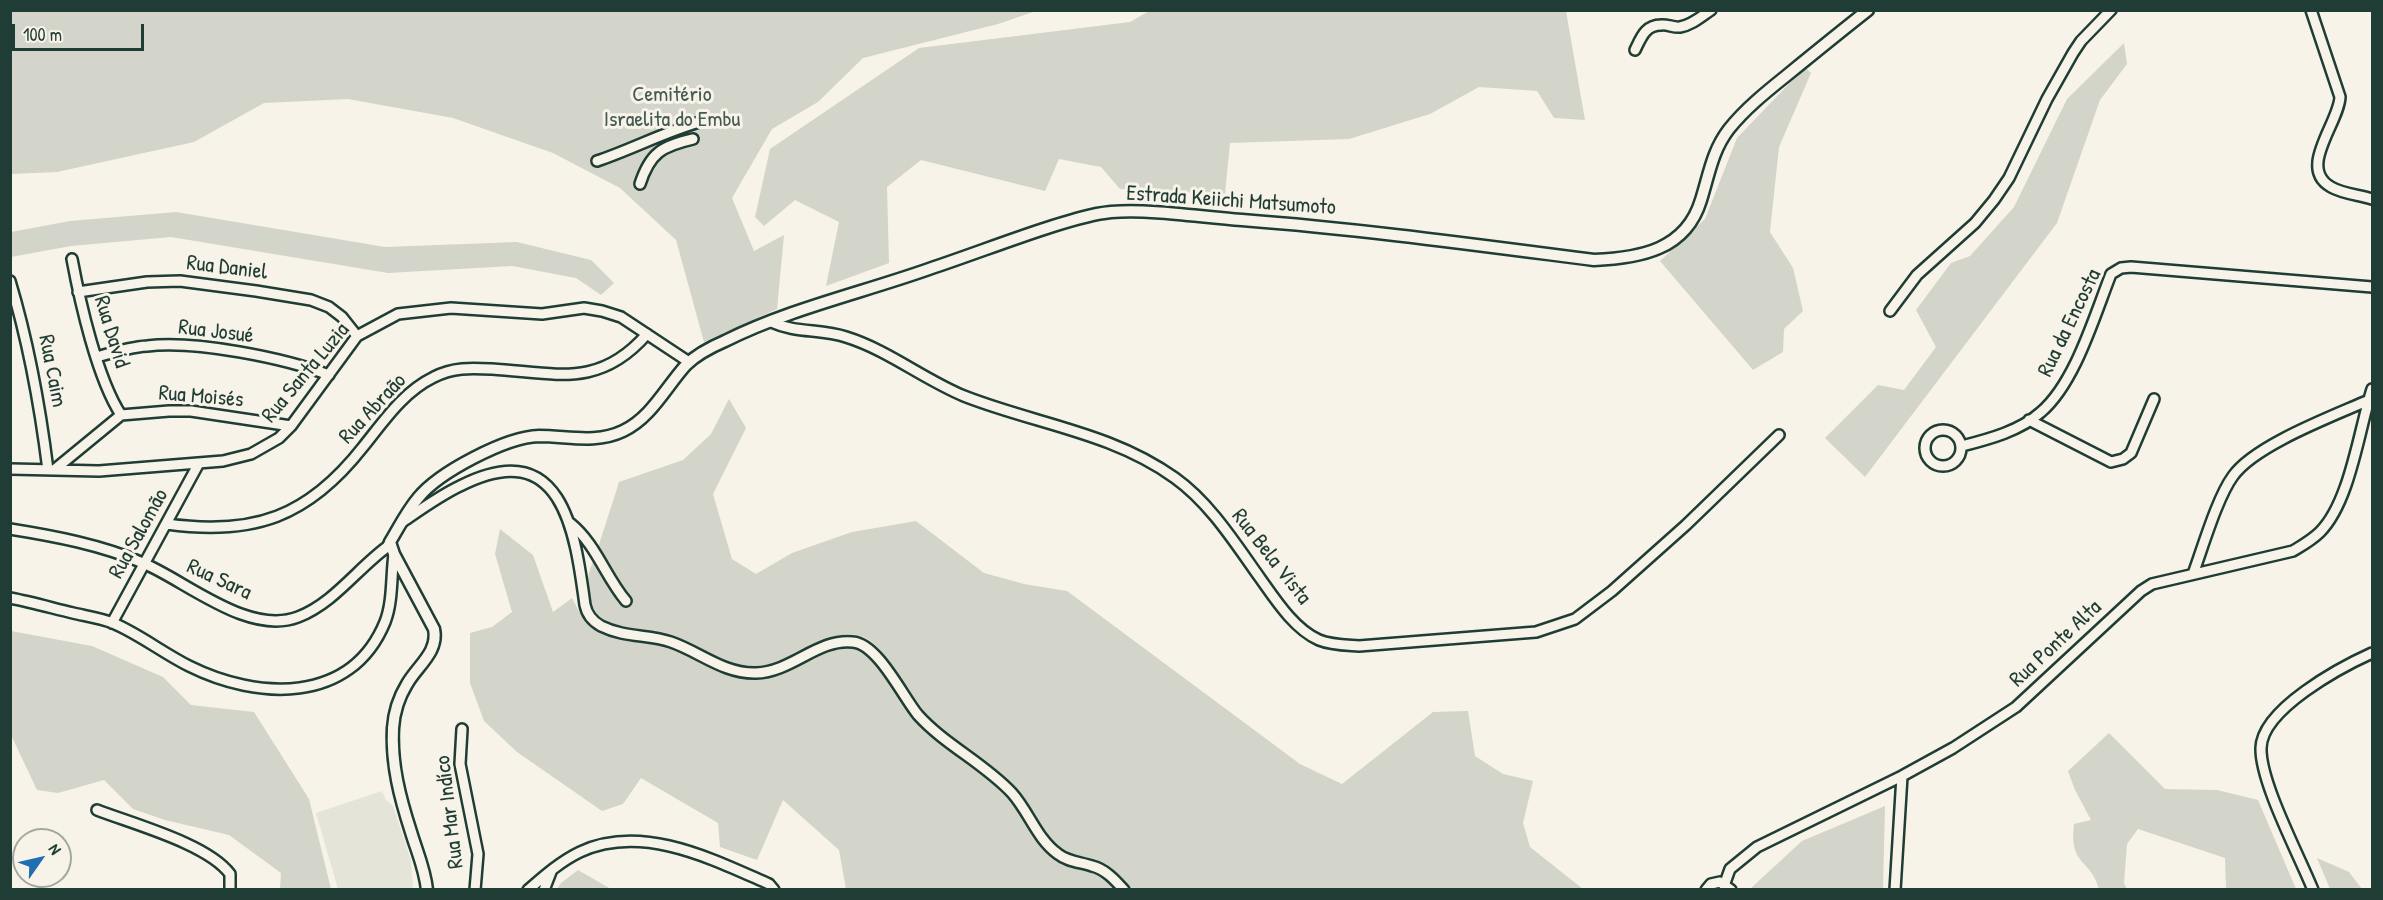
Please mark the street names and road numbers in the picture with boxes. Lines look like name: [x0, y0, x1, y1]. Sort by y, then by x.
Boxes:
street label: Estrada Keiichi Matsumoto: [1125, 181, 1337, 221]
street label: Rua Daniel: [185, 250, 269, 286]
street label: Rua da Encosta: [2033, 265, 2107, 381]
street label: Rua David: [88, 293, 134, 371]
street label: Rua Josué: [177, 314, 255, 350]
street label: Rua Santa Luzia: [257, 318, 355, 428]
street label: Rua Caim: [32, 333, 72, 409]
street label: Rua Abraão: [334, 368, 412, 450]
street label: Rua Moisés: [157, 380, 245, 414]
street label: Rua Salomão: [104, 485, 174, 583]
street label: Rua Bela Vista: [1226, 504, 1316, 610]
street label: Rua Sara: [182, 554, 256, 606]
street label: Rua Ponte Alta: [2005, 595, 2107, 693]
street label: Rua Mar Indíco: [430, 754, 470, 870]

